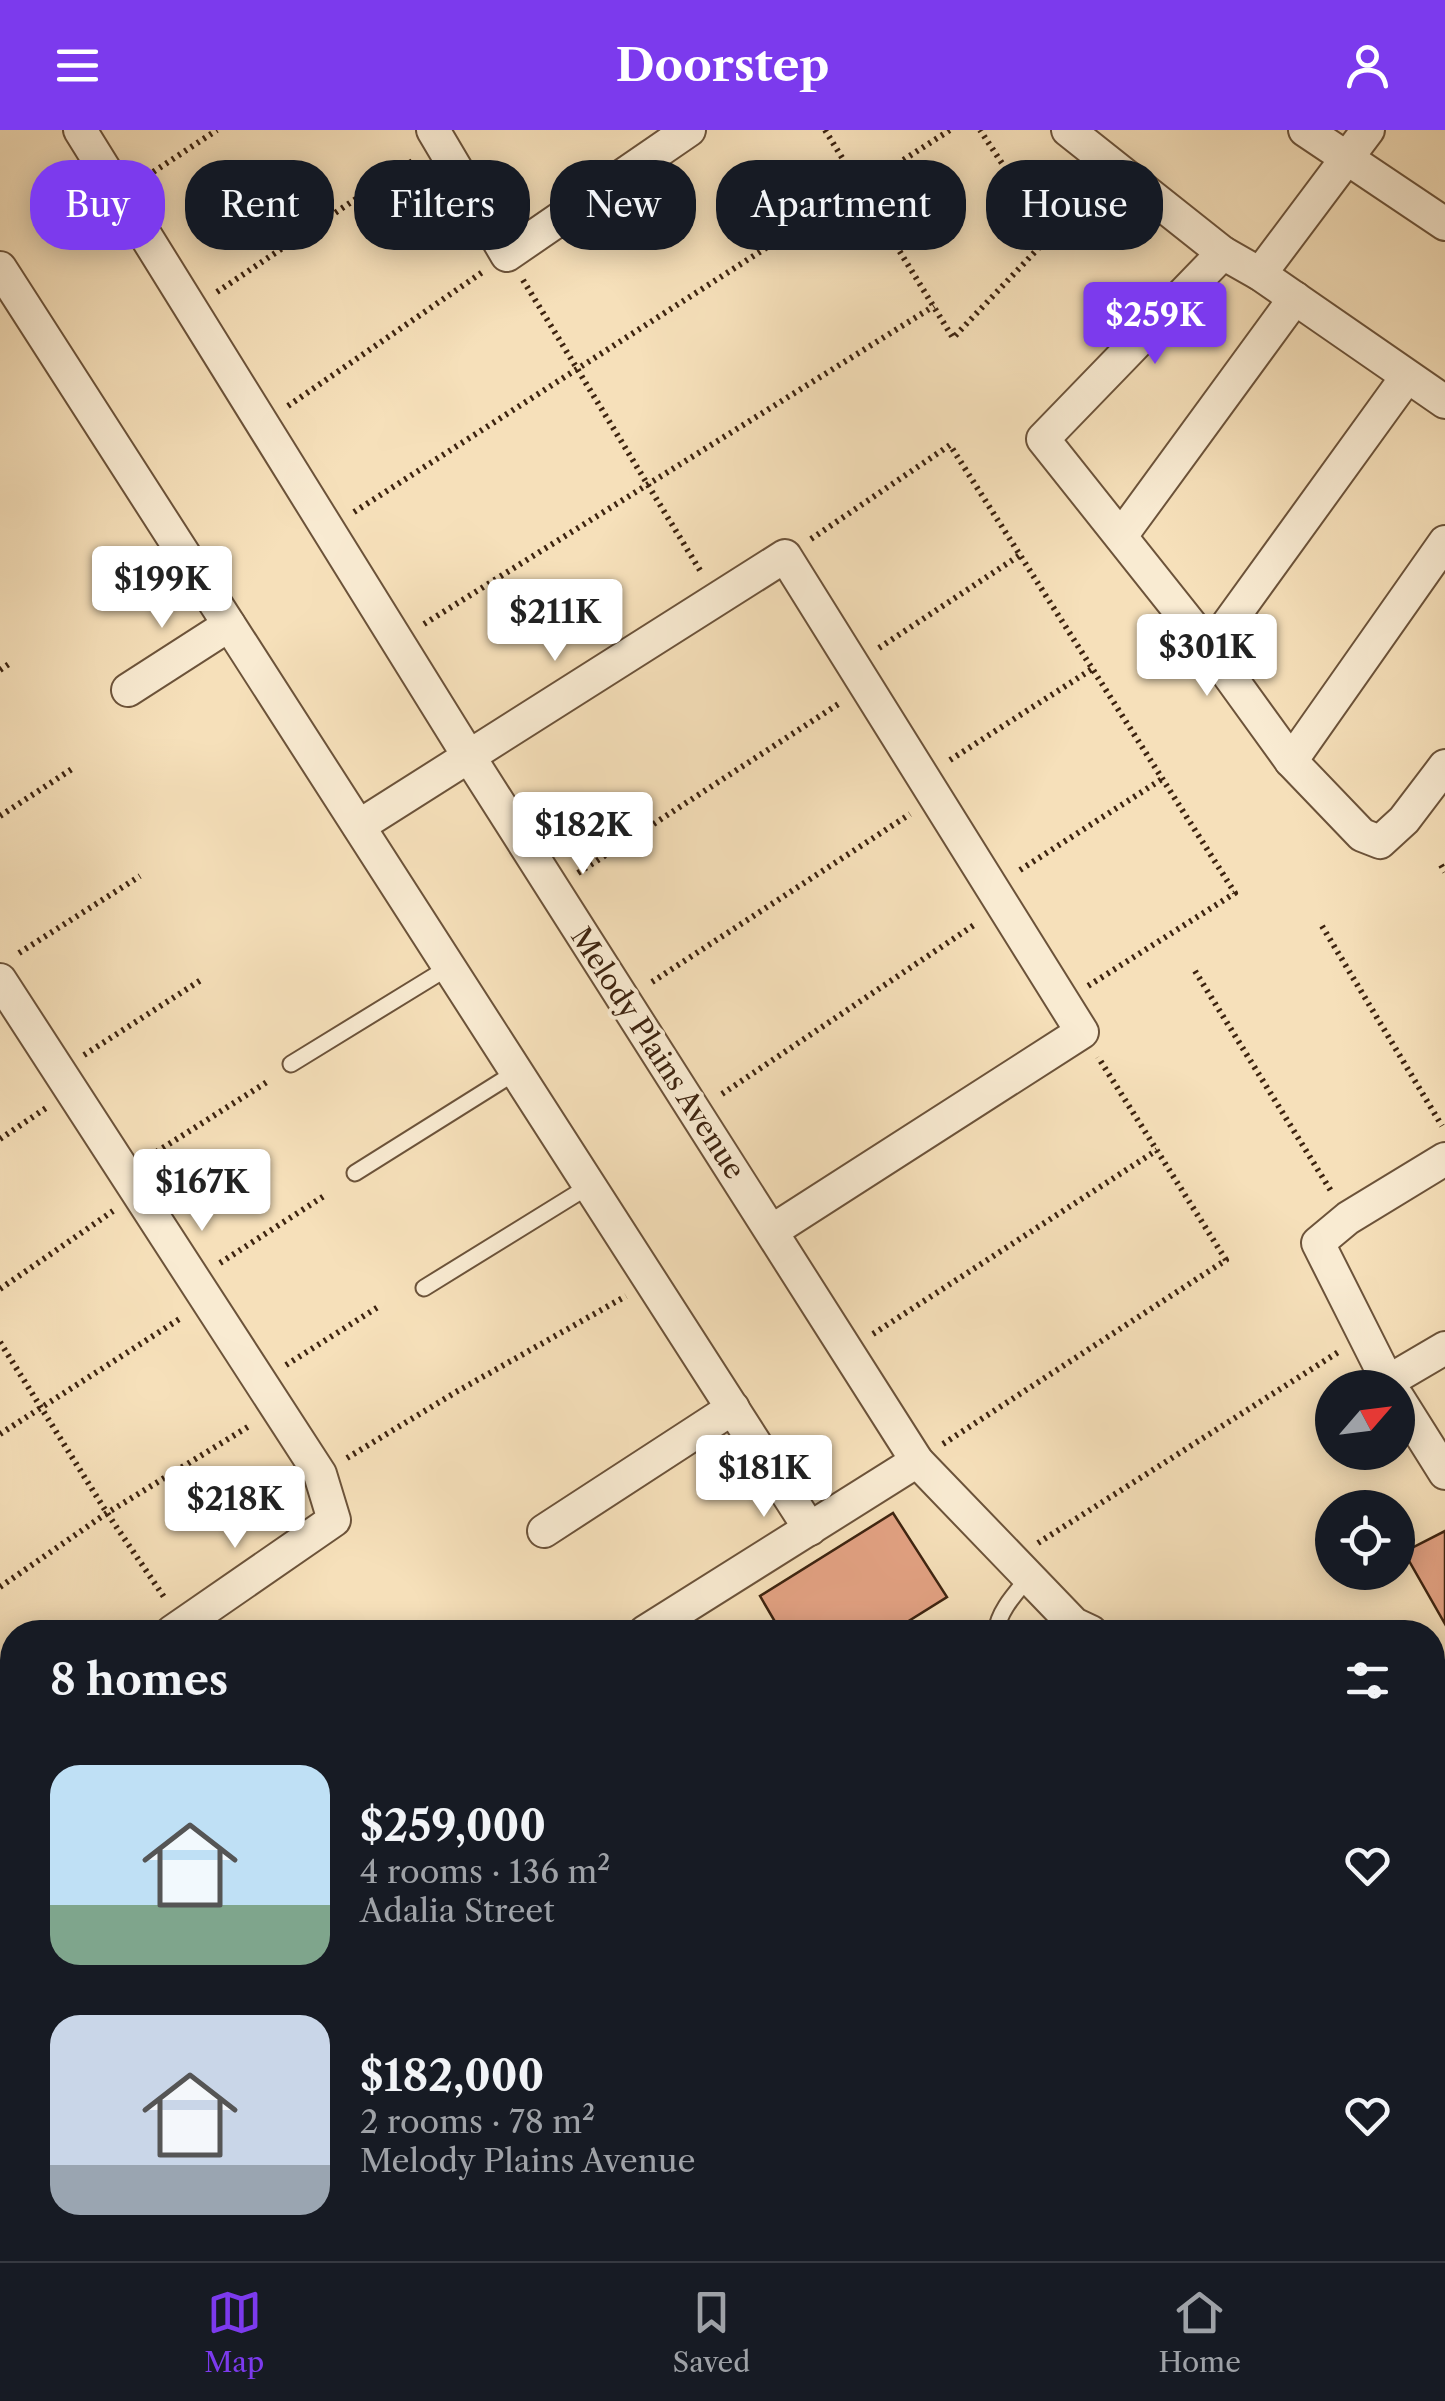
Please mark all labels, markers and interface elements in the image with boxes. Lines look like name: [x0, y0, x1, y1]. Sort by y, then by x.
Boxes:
text: Doorstep: [615, 37, 830, 93]
icon: menu: [50, 38, 105, 93]
icon: person: [1340, 38, 1395, 93]
chip: Buy: [30, 160, 165, 250]
chip: Rent: [185, 160, 334, 250]
chip: Filters: [354, 160, 530, 250]
chip: New: [550, 160, 696, 250]
chip: Apartment: [716, 160, 966, 250]
chip: House: [986, 160, 1163, 250]
pin: $259K: [1085, 282, 1225, 367]
text: $259K: [1105, 295, 1205, 334]
pin: $199K: [92, 546, 232, 631]
text: $199K: [114, 559, 210, 598]
pin: $211K: [485, 579, 625, 664]
text: $211K: [509, 592, 601, 631]
pin: $301K: [1137, 614, 1277, 699]
text: $301K: [1159, 627, 1255, 666]
pin: $182K: [513, 792, 653, 877]
text: $182K: [535, 805, 631, 844]
street label: Melody Plains Avenue: [564, 921, 752, 1185]
pin: $167K: [132, 1149, 272, 1234]
text: $167K: [155, 1162, 249, 1201]
north arrow: [1315, 1370, 1415, 1470]
map controls: [1315, 1370, 1415, 1590]
pin: $181K: [694, 1435, 834, 1520]
text: $181K: [718, 1448, 810, 1487]
pin: $218K: [165, 1466, 305, 1551]
text: $218K: [187, 1479, 283, 1518]
button: locate: [1315, 1490, 1415, 1590]
icon: filters: [1340, 1653, 1395, 1708]
text: 8 homes: [50, 1654, 228, 1706]
text: $259,000: [360, 1800, 546, 1852]
icon: home: [130, 1805, 250, 1925]
icon: heart: [1340, 1838, 1395, 1893]
text: 4 rooms · 136 m²: [360, 1852, 610, 1891]
text: Adalia Street: [360, 1891, 555, 1930]
text: $182,000: [360, 2050, 544, 2102]
icon: home: [130, 2055, 250, 2175]
icon: heart: [1340, 2088, 1395, 2143]
text: 2 rooms · 78 m²: [360, 2102, 595, 2141]
text: Melody Plains Avenue: [360, 2141, 695, 2180]
tab: Map: [204, 2285, 264, 2379]
tab: Saved: [673, 2285, 750, 2379]
tab: Home: [1159, 2285, 1241, 2379]

